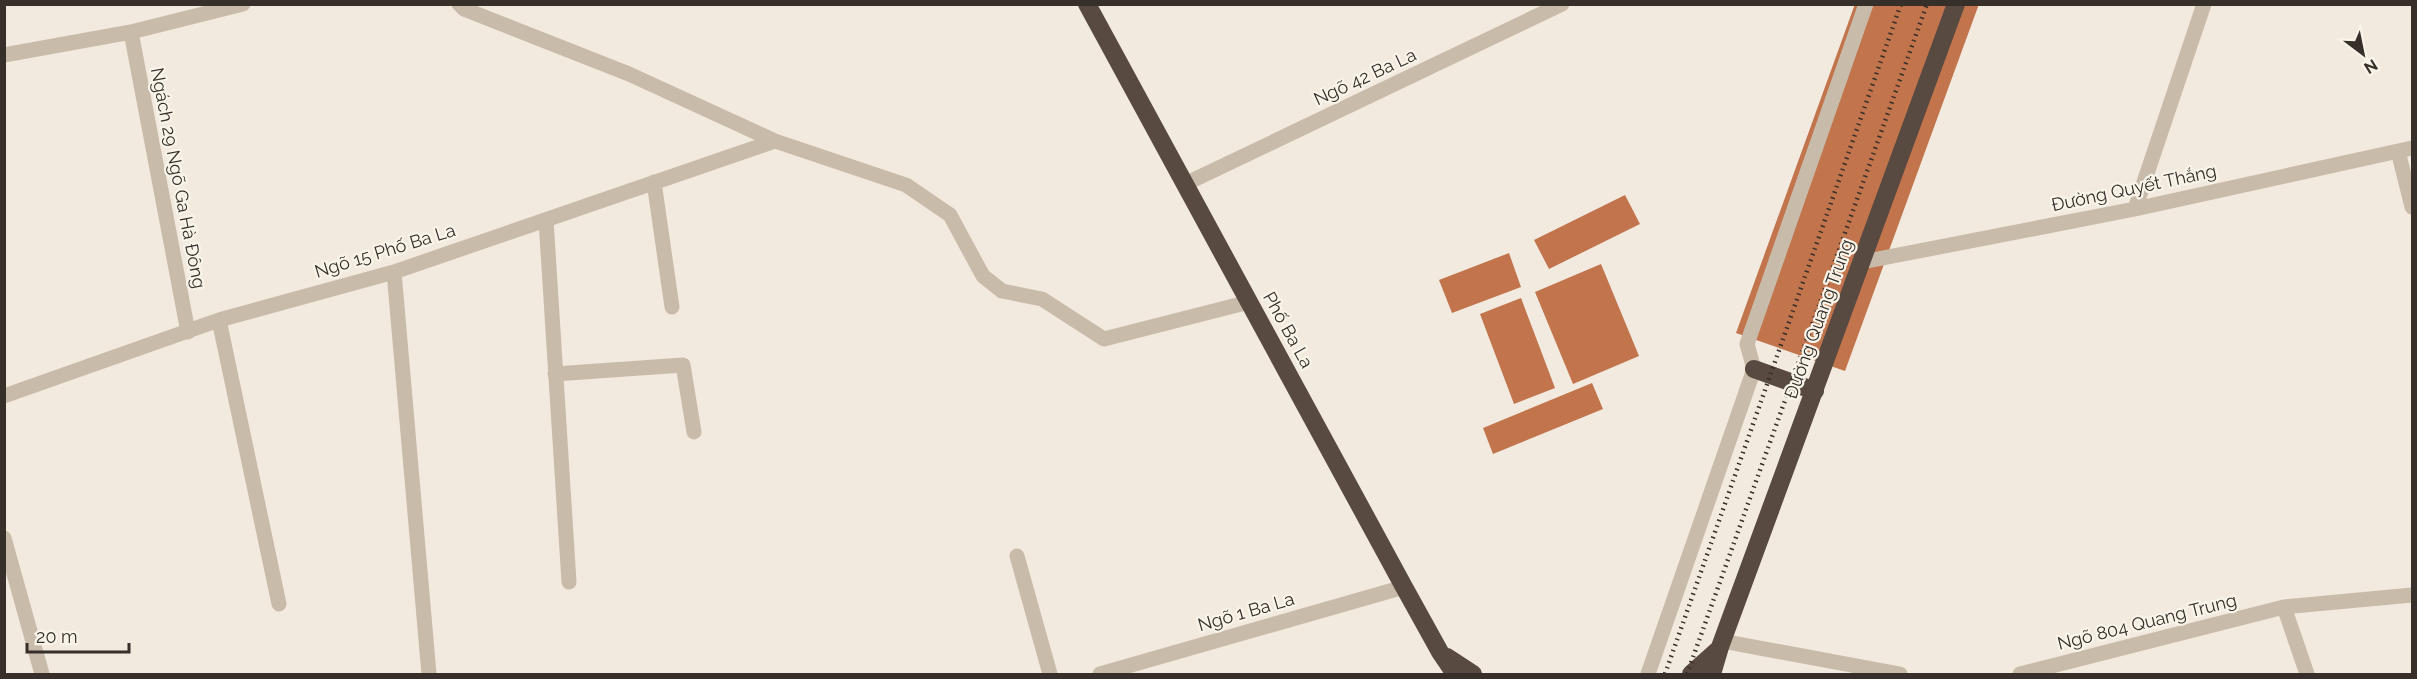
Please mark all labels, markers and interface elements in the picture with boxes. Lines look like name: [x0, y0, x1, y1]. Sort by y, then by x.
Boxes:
north arrow: [2333, 24, 2393, 84]
street label: Ngõ 42 Ba La: [1310, 44, 1419, 109]
text: N: [2360, 55, 2381, 78]
street label: Ngách 29 Ngõ Ga Hà Đông: [147, 66, 210, 290]
street label: Đường Quyết Thắng: [2050, 160, 2218, 215]
street label: Ngõ 15 Phố Ba La: [312, 219, 458, 282]
street label: Đường Quang Trung: [1780, 236, 1857, 401]
street label: Phố Ba La: [1259, 288, 1318, 371]
street label: Ngõ 1 Ba La: [1195, 588, 1296, 635]
street label: Ngõ 804 Quang Trung: [2055, 589, 2239, 654]
scale bar: [27, 616, 129, 654]
text: 20 m: [36, 626, 78, 647]

